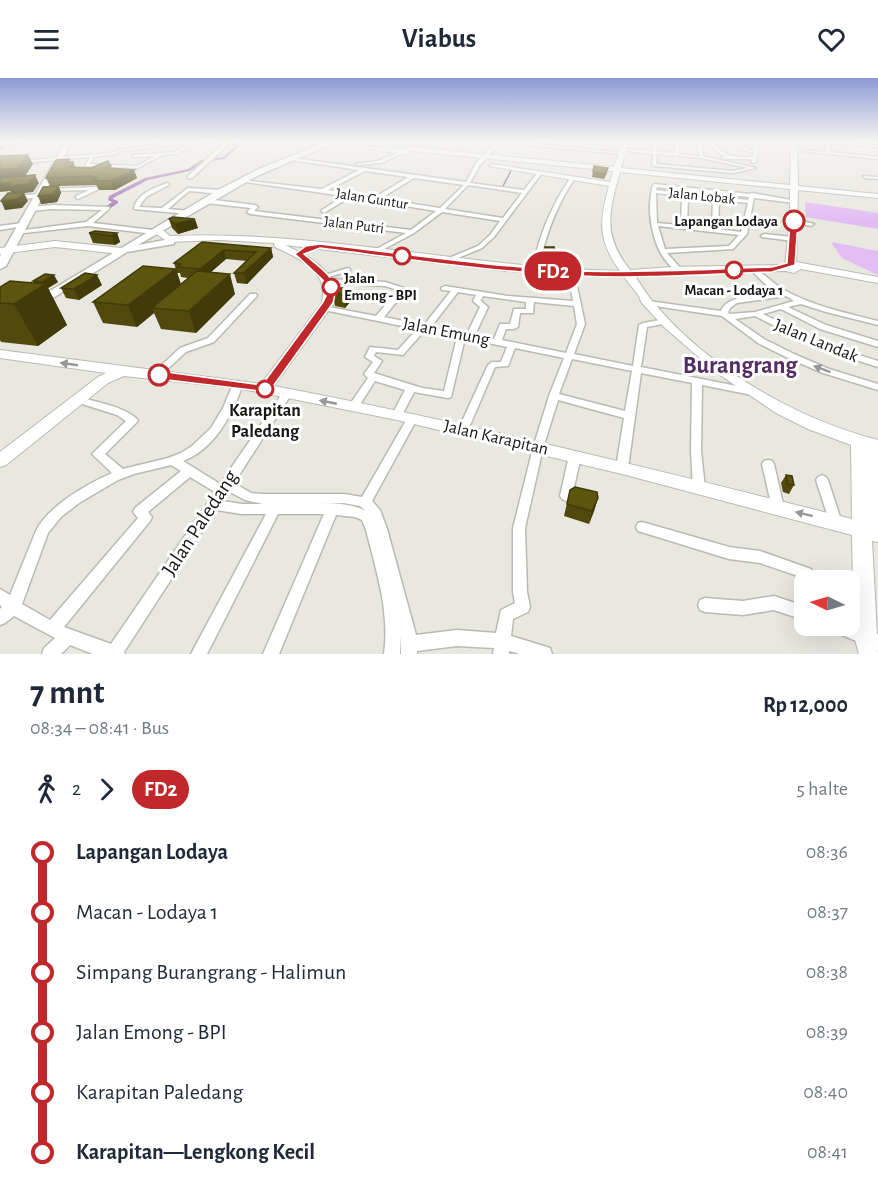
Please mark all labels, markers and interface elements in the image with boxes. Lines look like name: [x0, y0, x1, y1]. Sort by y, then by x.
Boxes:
icon: menu: [30, 23, 63, 56]
icon: heart: [815, 23, 848, 56]
text: Viabus: [402, 25, 476, 52]
street label: Jalan Lobak: [668, 185, 736, 207]
street label: Jalan Guntur: [335, 186, 409, 212]
marker: Lapangan Lodaya: [783, 210, 805, 232]
street label: Jalan Putri: [323, 214, 385, 236]
place label: Lapangan Lodaya: [674, 214, 778, 229]
unlabelled marker: [393, 247, 411, 265]
line badge: FD2: [518, 252, 588, 290]
text: FD2: [536, 261, 570, 282]
marker: Macan - Lodaya 1: [725, 261, 743, 279]
place label: Jalan Emong - BPI: [344, 271, 417, 303]
marker: Jalan Emong - BPI: [322, 278, 340, 296]
place label: Macan - Lodaya 1: [685, 283, 784, 298]
street label: Jalan Emung: [401, 315, 491, 349]
street label: Jalan Landak: [771, 316, 861, 366]
district label: Burangrang: [683, 354, 798, 378]
one-way arrow: [60, 359, 79, 369]
unlabelled marker: [148, 364, 170, 386]
one-way arrow: [813, 364, 831, 374]
marker: Karapitan Paledang: [256, 380, 274, 398]
one-way arrow: [318, 397, 337, 406]
place label: Karapitan Paledang: [229, 402, 301, 441]
street label: Jalan Karapitan: [442, 417, 550, 459]
street label: Jalan Paledang: [158, 466, 242, 580]
one-way arrow: [794, 509, 813, 519]
north arrow: [794, 570, 860, 636]
map controls: [794, 570, 860, 636]
text: 7 mnt: [30, 677, 104, 710]
text: Rp 12,000: [763, 694, 848, 716]
text: 08:34 – 08:41 · Bus: [30, 718, 169, 738]
icon: walk: [30, 773, 63, 806]
icon: forward: [90, 773, 123, 806]
text: 2: [72, 779, 81, 799]
text: FD2: [144, 779, 177, 800]
text: 5 halte: [796, 779, 848, 799]
text: Lapangan Lodaya: [76, 841, 228, 863]
text: 08:36: [806, 842, 848, 862]
text: Macan - Lodaya 1: [76, 901, 218, 923]
text: 08:37: [807, 902, 848, 922]
text: Simpang Burangrang - Halimun: [76, 961, 346, 983]
text: 08:38: [806, 962, 848, 982]
text: Jalan Emong - BPI: [76, 1021, 227, 1043]
text: 08:39: [806, 1022, 848, 1042]
text: Karapitan Paledang: [76, 1081, 243, 1103]
text: 08:40: [803, 1082, 848, 1102]
text: Karapitan—Lengkong Kecil: [76, 1141, 315, 1163]
text: 08:41: [807, 1142, 848, 1162]

